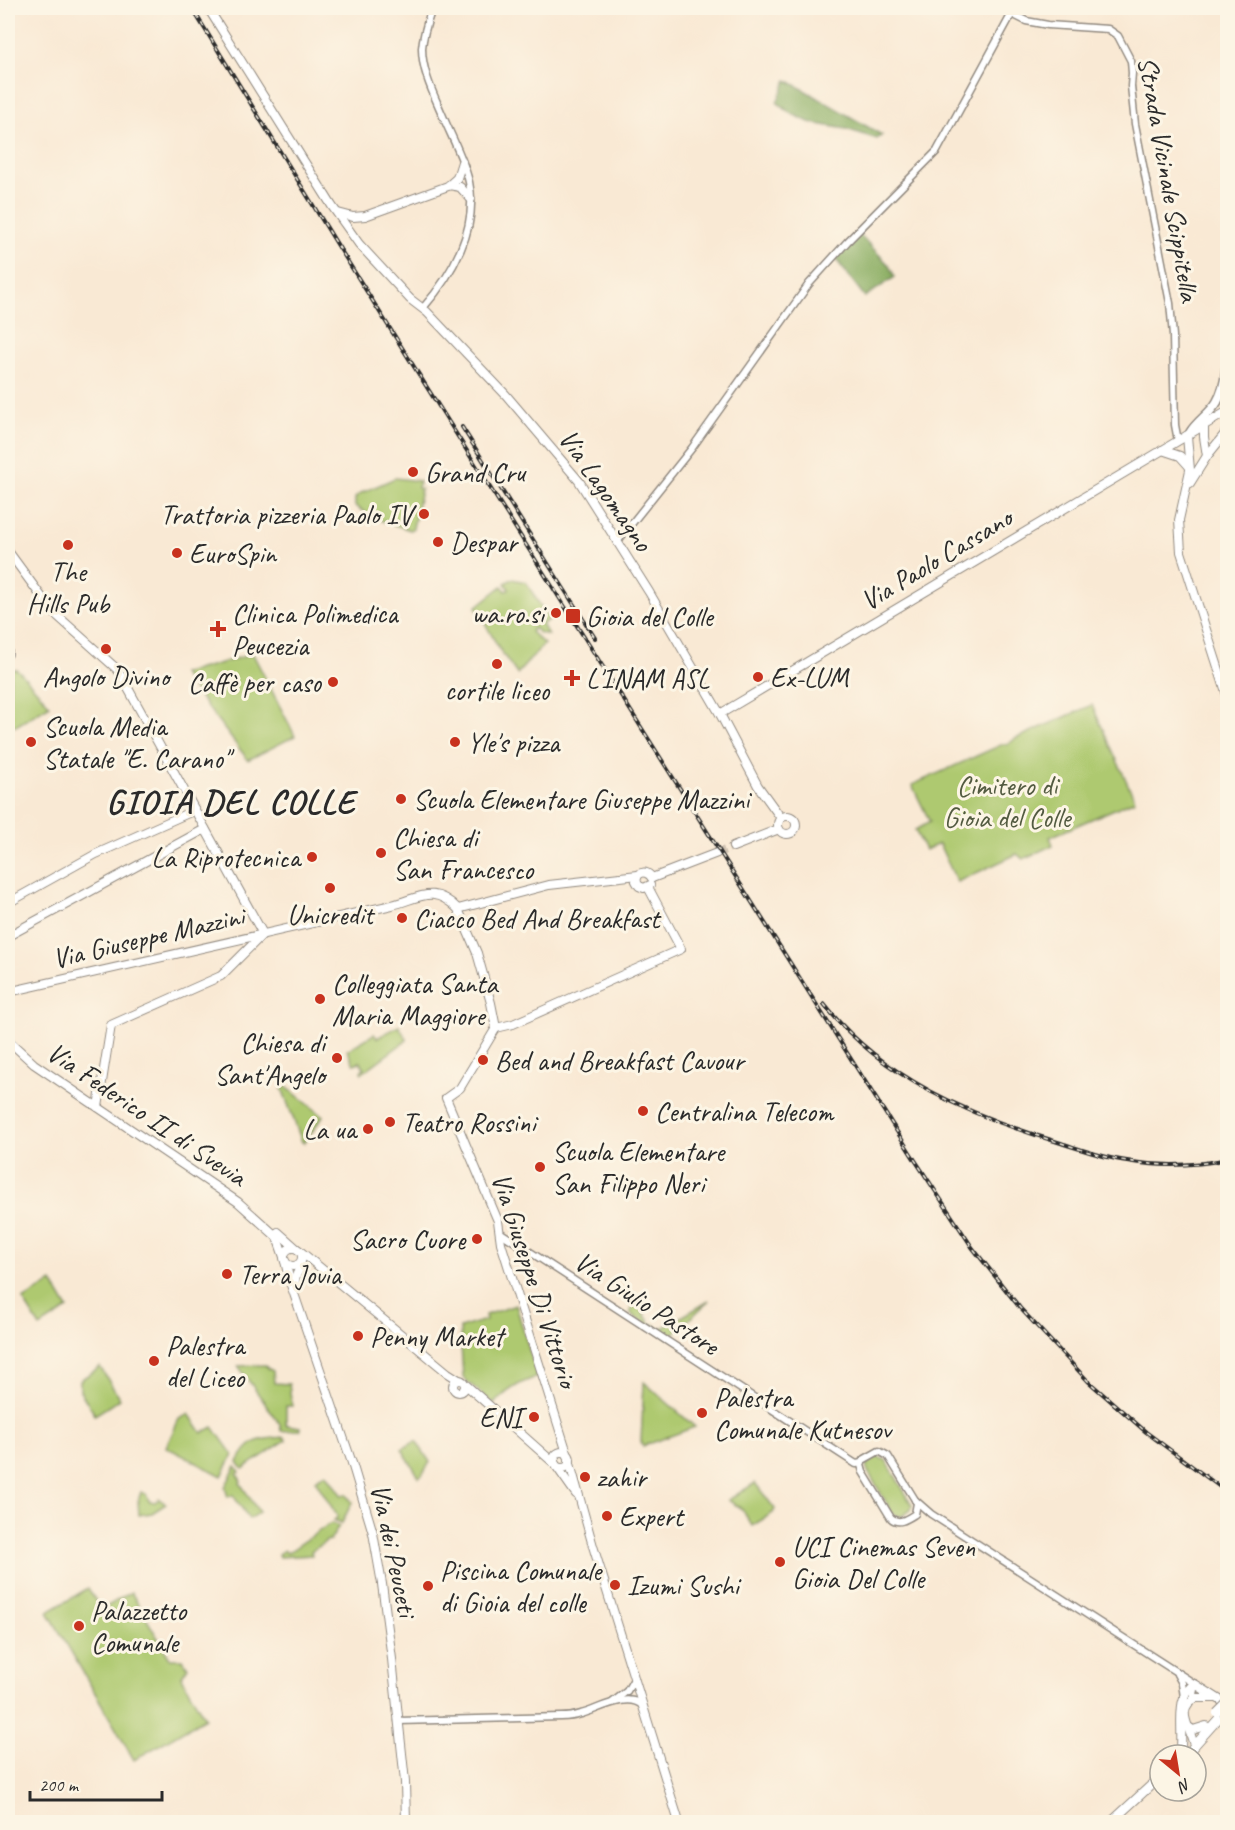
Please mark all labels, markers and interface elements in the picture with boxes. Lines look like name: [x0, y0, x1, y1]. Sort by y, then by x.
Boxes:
street label: Strada Vicinale Scippitella: [1130, 54, 1208, 306]
street label: Via Lagomagno: [551, 422, 662, 560]
place label: Grand Cru: [425, 455, 527, 490]
marker: Grand Cru: [406, 465, 420, 479]
place label: Trattoria pizzeria Paolo IV: [160, 497, 417, 532]
street label: Via Paolo Cassano: [854, 499, 1021, 618]
marker: Trattoria pizzeria Paolo IV: [417, 507, 431, 521]
place label: Despar: [450, 525, 519, 560]
marker: Despar: [431, 535, 445, 549]
place label: EuroSpin: [189, 536, 278, 571]
marker: The Hills Pub: [61, 538, 75, 552]
marker: EuroSpin: [170, 546, 184, 560]
place label: The Hills Pub: [27, 554, 111, 621]
place label: Clinica Polimedica Peucezia: [232, 596, 399, 663]
place label: wa.ro.si: [471, 596, 548, 631]
place label: Gioia del Colle: [586, 599, 714, 634]
marker: wa.ro.si: [549, 606, 563, 620]
marker: Gioia del Colle: [564, 607, 582, 625]
marker: Clinica Polimedica Peucezia: [209, 620, 227, 638]
marker: Angolo Divino: [99, 642, 113, 656]
marker: cortile liceo: [490, 657, 504, 671]
place label: Angolo Divino: [43, 659, 172, 694]
place label: Ex-LUM: [770, 660, 850, 695]
place label: L'INAM ASL: [586, 661, 710, 696]
place label: Caffè per caso: [188, 665, 323, 700]
marker: L'INAM ASL: [563, 669, 581, 687]
marker: Ex-LUM: [751, 670, 765, 684]
place label: cortile liceo: [445, 673, 551, 708]
marker: Caffè per caso: [326, 675, 340, 689]
place label: Scuola Media Statale "E. Carano": [43, 709, 235, 776]
place label: Yle's pizza: [467, 725, 561, 760]
marker: Scuola Media Statale "E. Carano": [24, 735, 38, 749]
marker: Yle's pizza: [448, 735, 462, 749]
park label: Cimitero di Gioia del Colle: [944, 768, 1072, 835]
district label: GIOIA DEL COLLE: [106, 780, 359, 823]
place label: Scuola Elementare Giuseppe Mazzini: [413, 782, 753, 817]
marker: Scuola Elementare Giuseppe Mazzini: [394, 792, 408, 806]
place label: Chiesa di San Francesco: [393, 820, 535, 887]
place label: La Riprotecnica: [151, 840, 303, 875]
marker: Chiesa di San Francesco: [374, 846, 388, 860]
marker: La Riprotecnica: [305, 850, 319, 864]
marker: Unicredit: [323, 881, 337, 895]
street label: Via Giuseppe Mazzini: [49, 897, 251, 976]
place label: Unicredit: [287, 897, 376, 932]
place label: Ciacco Bed And Breakfast: [414, 901, 662, 936]
marker: Ciacco Bed And Breakfast: [395, 911, 409, 925]
place label: Colleggiata Santa Maria Maggiore: [332, 966, 499, 1033]
marker: Colleggiata Santa Maria Maggiore: [313, 992, 327, 1006]
place label: Chiesa di Sant'Angelo: [214, 1025, 329, 1092]
street label: Via Federico II di Svevia: [41, 1034, 255, 1195]
place label: Bed and Breakfast Cavour: [495, 1043, 746, 1078]
marker: Chiesa di Sant'Angelo: [330, 1051, 344, 1065]
marker: Bed and Breakfast Cavour: [476, 1053, 490, 1067]
place label: Centralina Telecom: [655, 1094, 835, 1129]
marker: Centralina Telecom: [636, 1104, 650, 1118]
place label: Teatro Rossini: [402, 1105, 539, 1140]
place label: La ua: [303, 1112, 359, 1147]
marker: Teatro Rossini: [383, 1115, 397, 1129]
marker: La ua: [361, 1122, 375, 1136]
place label: Scuola Elementare San Filippo Neri: [552, 1134, 726, 1201]
marker: Scuola Elementare San Filippo Neri: [533, 1160, 547, 1174]
street label: Via Giuseppe Di Vittorio: [484, 1168, 587, 1395]
place label: Sacro Cuore: [350, 1222, 467, 1257]
marker: Sacro Cuore: [470, 1232, 484, 1246]
street label: Via Giulio Pastore: [568, 1243, 727, 1364]
place label: Terra Jovia: [239, 1257, 343, 1292]
marker: Terra Jovia: [220, 1267, 234, 1281]
place label: Penny Market: [370, 1319, 507, 1354]
place label: Palestra del Liceo: [166, 1328, 247, 1395]
marker: Penny Market: [351, 1329, 365, 1343]
marker: Palestra del Liceo: [147, 1354, 161, 1368]
place label: Palestra Comunale Kutnesov: [714, 1380, 894, 1447]
place label: ENI: [479, 1400, 528, 1435]
marker: Palestra Comunale Kutnesov: [695, 1406, 709, 1420]
marker: ENI: [527, 1410, 541, 1424]
place label: zahir: [597, 1460, 648, 1495]
marker: zahir: [578, 1470, 592, 1484]
street label: Via dei Peuceti: [363, 1480, 426, 1623]
place label: Expert: [619, 1499, 685, 1534]
marker: Expert: [600, 1509, 614, 1523]
place label: UCI Cinemas Seven Gioia Del Colle: [792, 1529, 976, 1596]
place label: Piscina Comunale di Gioia del colle: [440, 1553, 603, 1620]
marker: UCI Cinemas Seven Gioia Del Colle: [773, 1555, 787, 1569]
place label: Izumi Sushi: [627, 1568, 743, 1603]
marker: Izumi Sushi: [608, 1578, 622, 1592]
marker: Piscina Comunale di Gioia del colle: [421, 1579, 435, 1593]
place label: Palazzetto Comunale: [91, 1593, 188, 1660]
marker: Palazzetto Comunale: [72, 1619, 86, 1633]
north arrow: [1148, 1743, 1208, 1803]
scale bar: [30, 1764, 162, 1802]
text: 200 m: [39, 1774, 80, 1796]
text: N: [1173, 1774, 1194, 1798]

